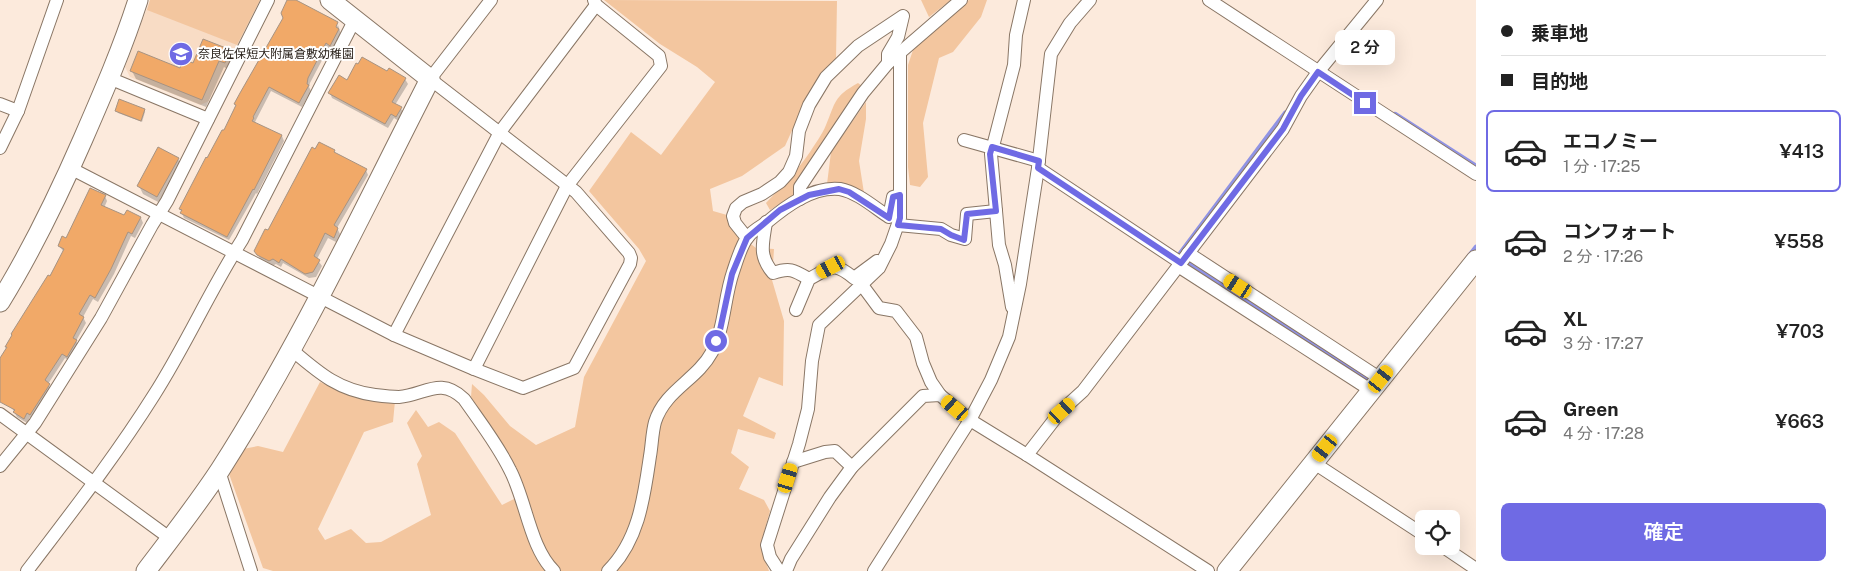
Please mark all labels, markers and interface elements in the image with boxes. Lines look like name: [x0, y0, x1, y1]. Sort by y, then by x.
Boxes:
text: 乗車地: [1531, 22, 1588, 44]
callout: 2 分: [1335, 31, 1395, 66]
text: 2 分: [1350, 38, 1380, 57]
school or university icon: 奈良佐保短大附属倉敷幼稚園: [168, 41, 194, 67]
place label: 奈良佐保短大附属倉敷幼稚園: [198, 47, 354, 61]
text: 目的地: [1531, 70, 1588, 92]
route end: [1354, 92, 1376, 114]
icon: car: [1503, 129, 1548, 174]
text: エコノミー: [1563, 130, 1658, 152]
text: ¥413: [1779, 140, 1824, 162]
text: 1 分 · 17:25: [1563, 157, 1641, 176]
icon: car: [1503, 219, 1548, 264]
text: コンフォート: [1563, 220, 1676, 242]
text: ¥558: [1774, 230, 1824, 252]
text: 2 分 · 17:26: [1563, 247, 1643, 266]
car: [814, 253, 847, 281]
car: [1221, 272, 1254, 300]
text: XL: [1563, 308, 1588, 330]
icon: car: [1503, 309, 1548, 354]
text: ¥703: [1776, 320, 1824, 342]
route start: [705, 330, 727, 352]
text: 3 分 · 17:27: [1563, 334, 1644, 353]
car: [1365, 363, 1396, 395]
car: [938, 392, 971, 424]
car: [1045, 395, 1078, 427]
text: Green: [1563, 398, 1618, 420]
icon: car: [1503, 399, 1548, 444]
text: ¥663: [1775, 410, 1824, 432]
text: 4 分 · 17:28: [1563, 424, 1644, 443]
car: [1309, 432, 1340, 464]
car: [776, 461, 799, 495]
button: 確定: [1501, 503, 1826, 561]
map controls: [1415, 510, 1460, 555]
button: locate: [1415, 510, 1460, 555]

